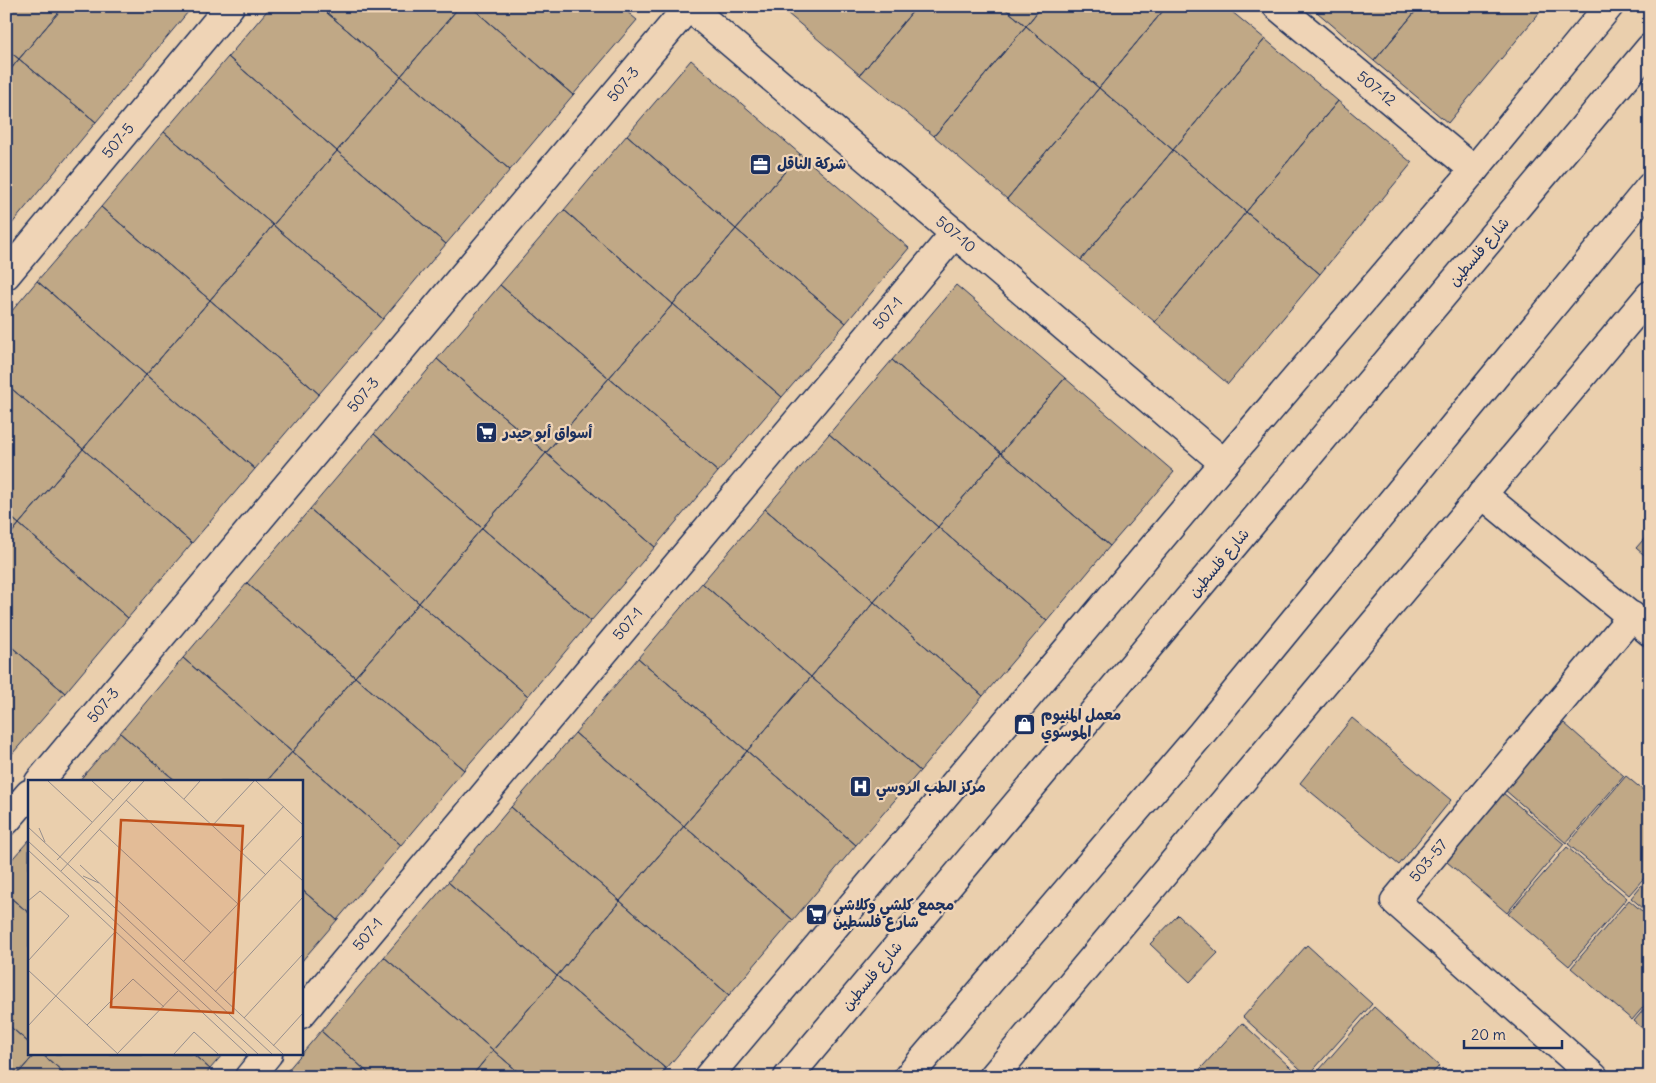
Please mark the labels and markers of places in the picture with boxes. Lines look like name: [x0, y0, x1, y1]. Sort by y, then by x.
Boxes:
office icon: شركة الناقل: [749, 152, 773, 176]
place label: شركة الناقل: [777, 154, 846, 173]
supermarket icon: أسواق أبو حيدر: [475, 421, 499, 445]
place label: أسواق أبو حيدر: [501, 423, 593, 443]
place label: معمل المنيوم الموسوي: [1041, 705, 1121, 744]
shop icon: معمل المنيوم الموسوي: [1013, 712, 1037, 736]
hospital icon: مركز الطب الروسي: [848, 775, 872, 799]
place label: مركز الطب الروسي: [876, 777, 986, 801]
place label: مجمع كلشي وكلاشي شارع فلسطين: [833, 895, 954, 932]
supermarket icon: مجمع كلشي وكلاشي شارع فلسطين: [805, 902, 829, 926]

